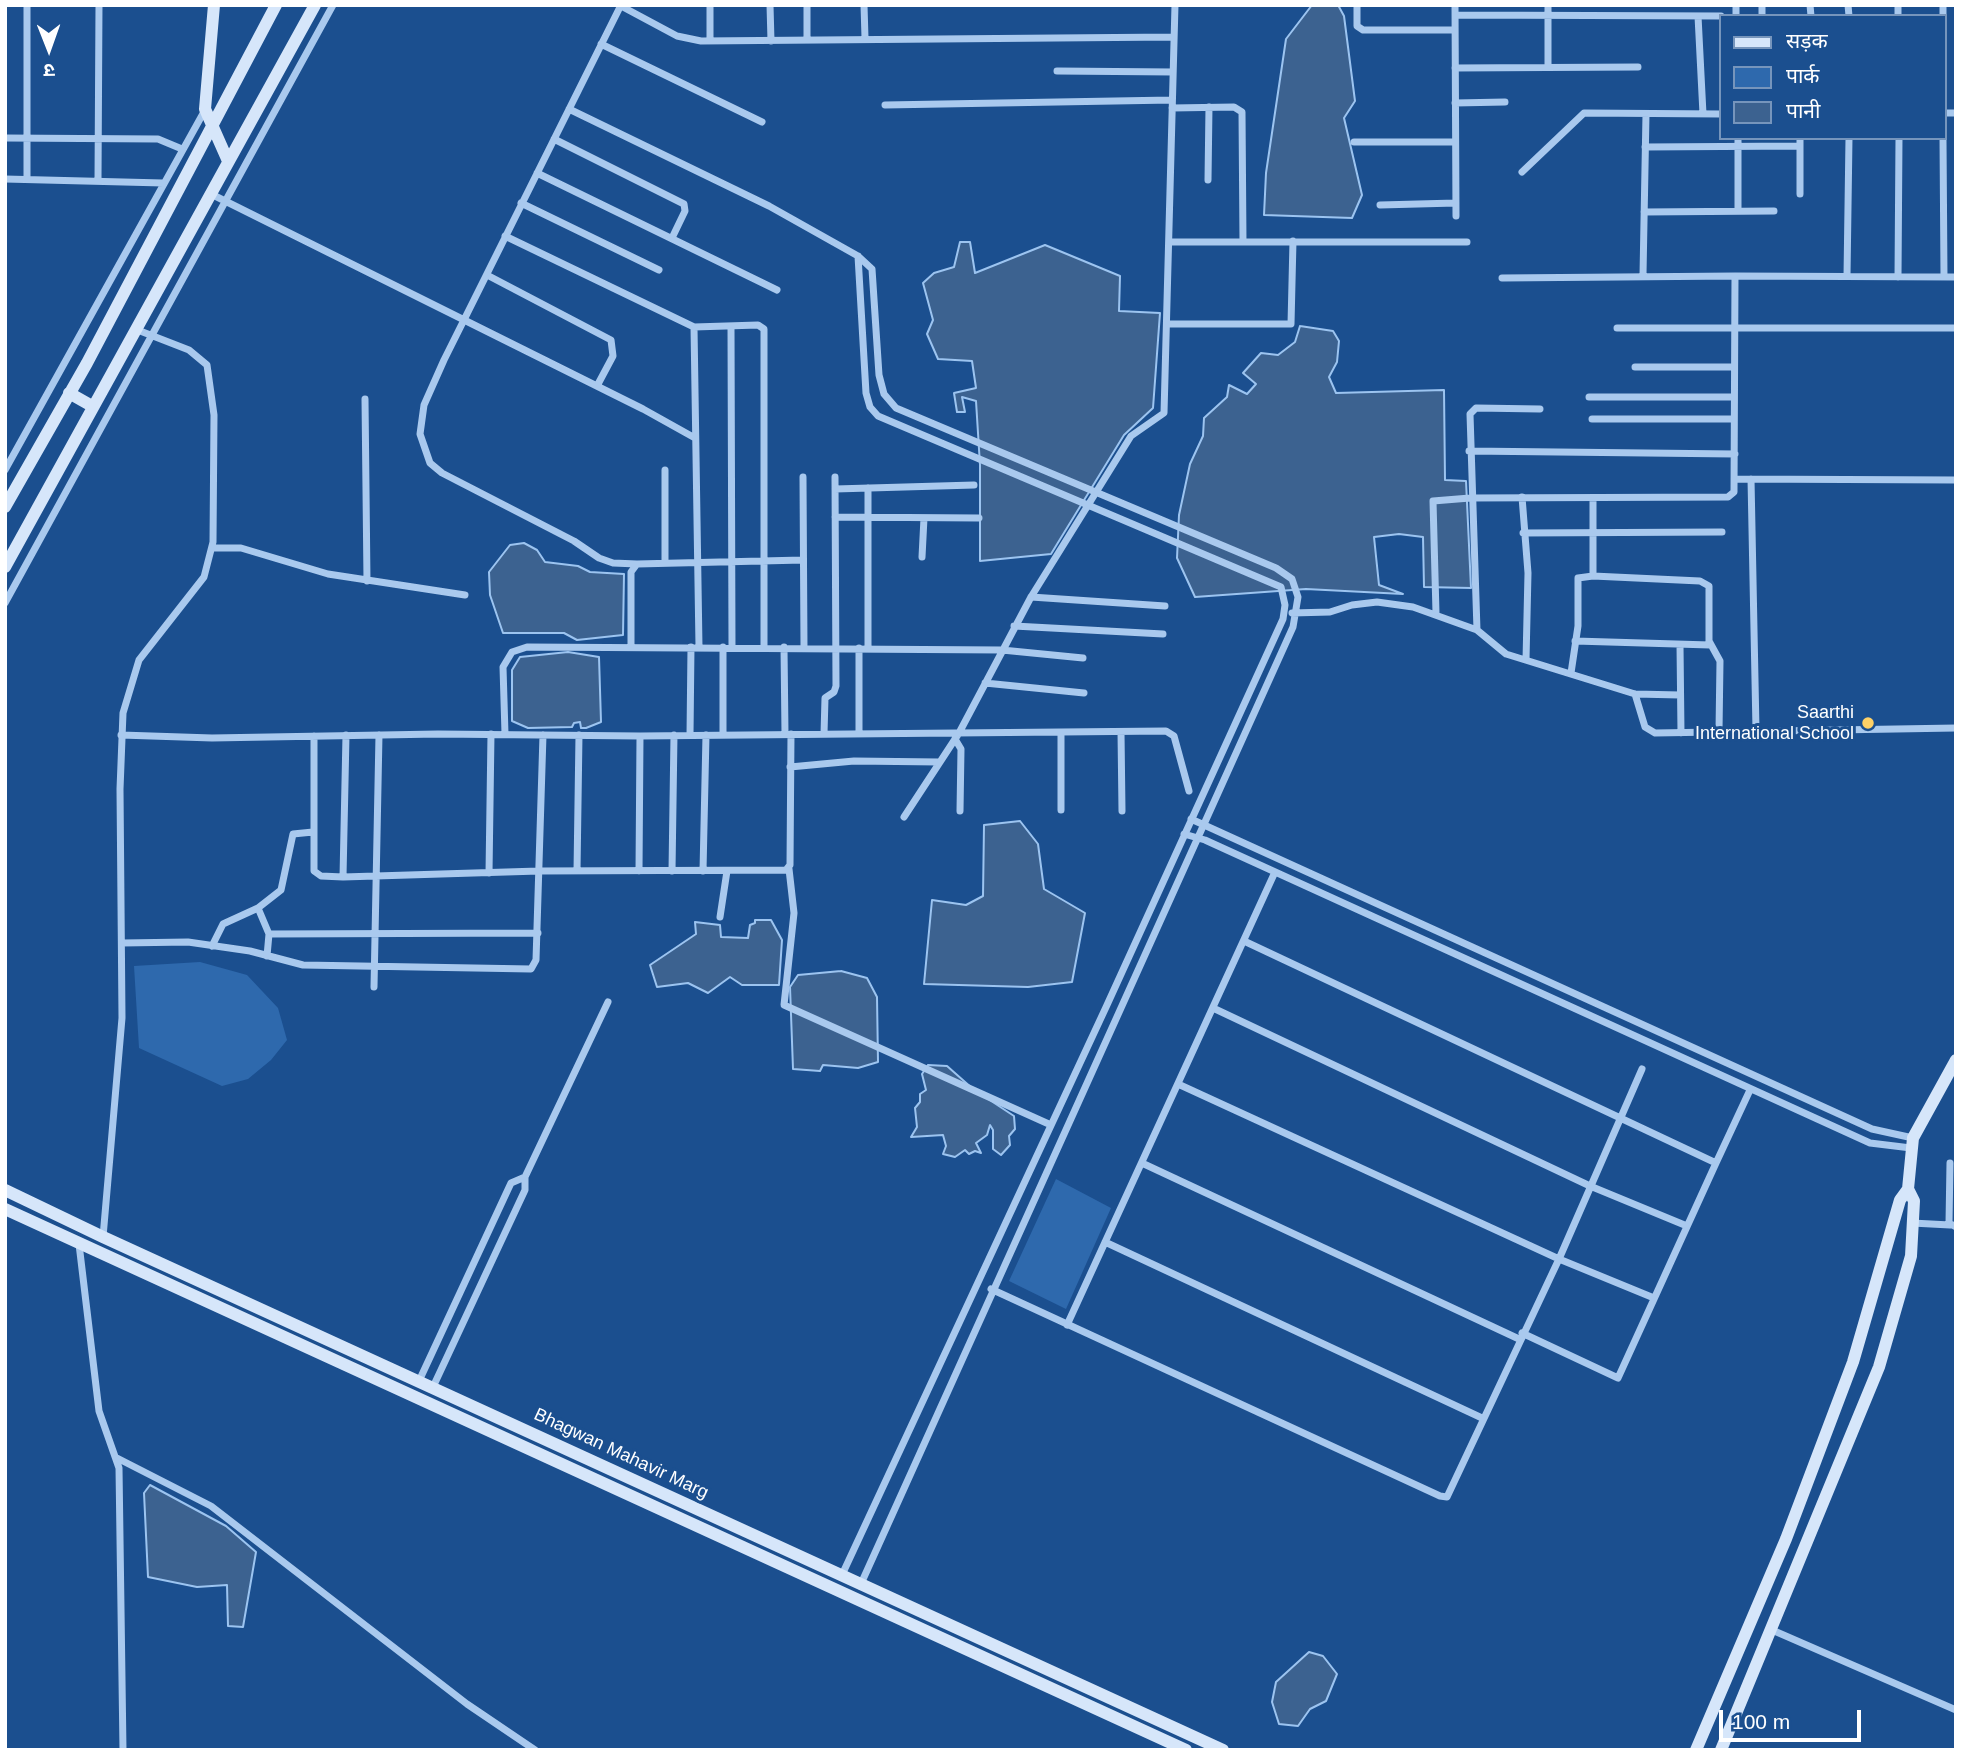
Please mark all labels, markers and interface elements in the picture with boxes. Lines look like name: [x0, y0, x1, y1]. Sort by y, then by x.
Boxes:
north arrow: [14, 14, 84, 84]
legend: [1720, 14, 1947, 140]
text: सड़क: [1786, 29, 1828, 52]
text: उ: [44, 60, 55, 81]
text: पार्क: [1786, 64, 1820, 87]
text: पानी: [1786, 99, 1820, 122]
place label: Saarthi International School: [1695, 702, 1854, 744]
marker: Saarthi International School: [1860, 715, 1876, 731]
street label: Bhagwan Mahavir Marg: [530, 1404, 712, 1504]
scale bar: [1723, 1696, 1865, 1740]
text: 100 m: [1732, 1710, 1790, 1733]

